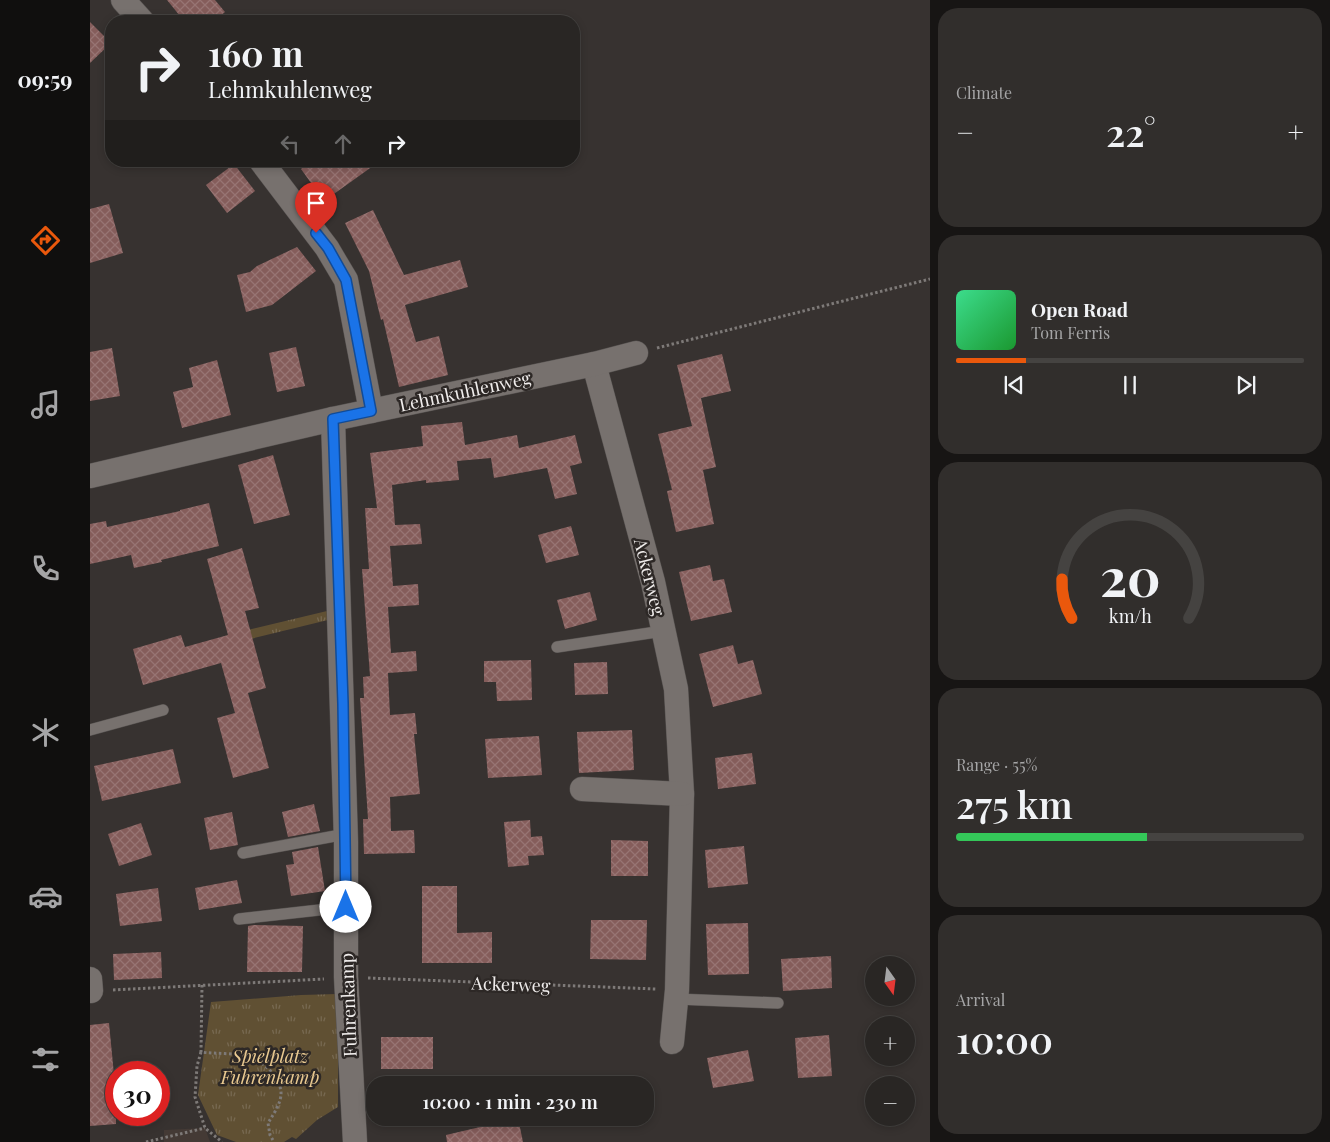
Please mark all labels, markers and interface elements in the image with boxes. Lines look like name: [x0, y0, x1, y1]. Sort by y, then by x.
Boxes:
text: 160 m: [208, 29, 303, 76]
icon: right: [125, 35, 190, 100]
text: 09:59: [17, 64, 73, 94]
text: Lehmkuhlenweg: [208, 74, 372, 104]
text: Climate: [956, 82, 1012, 103]
text: 22°: [1106, 106, 1156, 157]
text: −: [956, 113, 974, 150]
text: +: [1288, 113, 1304, 150]
icon: left: [276, 130, 304, 158]
icon: ahead: [329, 130, 357, 158]
icon: right: [382, 130, 410, 158]
pin: [295, 182, 337, 233]
icon: arrive: [302, 189, 330, 217]
icon: directions: [28, 223, 63, 258]
text: Open Road: [1031, 296, 1128, 322]
text: Tom Ferris: [1031, 322, 1110, 343]
street label: Lehmkuhlenweg: [397, 365, 534, 417]
icon: previous: [1000, 371, 1028, 399]
icon: pause: [1116, 371, 1144, 399]
icon: next: [1232, 371, 1260, 399]
icon: music: [28, 387, 63, 422]
street label: Ackerweg: [629, 535, 671, 619]
text: 20: [1100, 541, 1160, 610]
icon: phone: [28, 551, 63, 586]
text: km/h: [1109, 604, 1152, 627]
icon: climate: [28, 715, 63, 750]
text: Range · 55%: [956, 754, 1037, 775]
text: 275 km: [956, 778, 1073, 829]
icon: car: [28, 879, 63, 914]
position arrow: [319, 880, 371, 932]
street label: Fuhrenkamp: [334, 953, 362, 1057]
north arrow: [865, 956, 915, 1006]
map controls: [865, 956, 915, 1126]
street label: Ackerweg: [470, 971, 551, 997]
text: Arrival: [956, 989, 1005, 1010]
text: 10:00: [956, 1013, 1053, 1064]
button: +: [865, 1016, 915, 1066]
icon: filters: [28, 1042, 63, 1077]
park label: Spielplatz Fuhrenkamp: [220, 1044, 319, 1089]
speed limit sign: 30: [105, 1061, 170, 1126]
button: −: [865, 1076, 915, 1126]
text: 10:00 · 1 min · 230 m: [422, 1088, 598, 1114]

